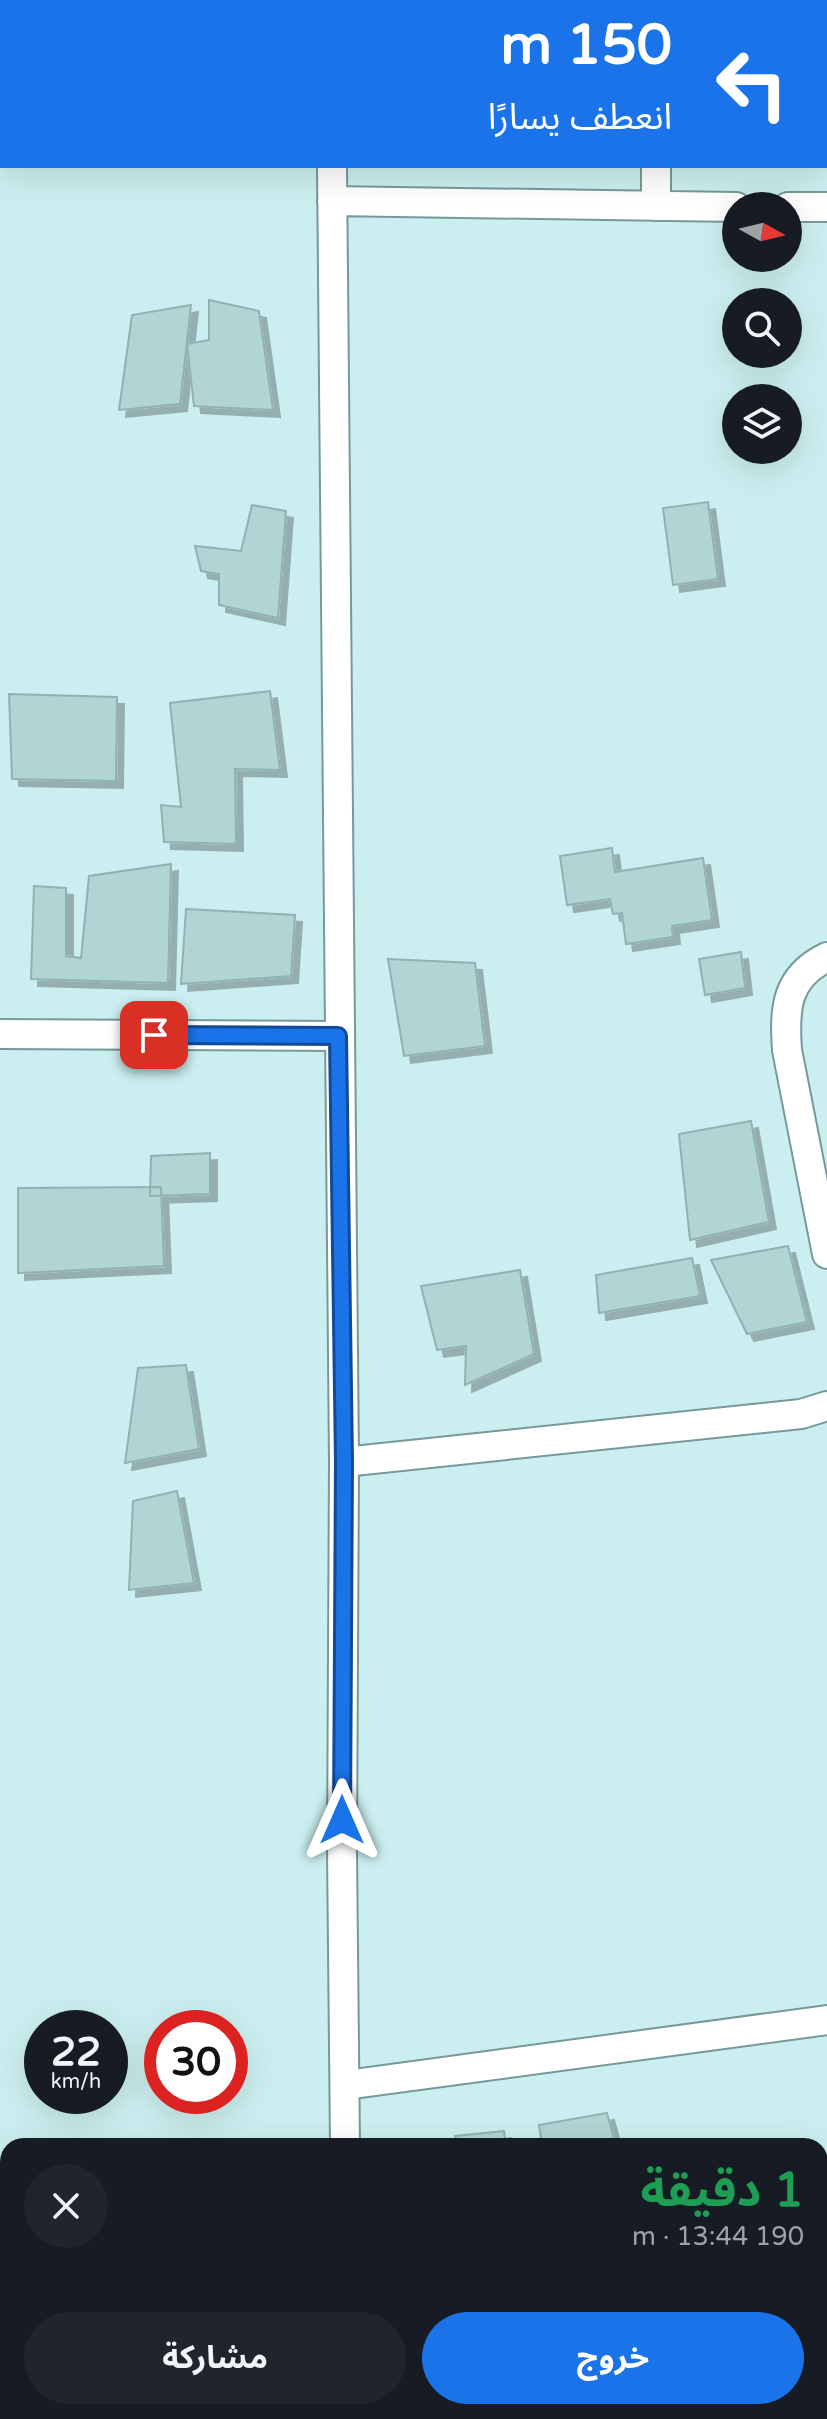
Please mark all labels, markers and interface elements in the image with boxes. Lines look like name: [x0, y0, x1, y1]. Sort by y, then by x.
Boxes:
text: 150 m: [501, 12, 672, 79]
icon: left: [700, 32, 804, 136]
text: انعطف يسارًا: [488, 96, 672, 139]
north arrow: [722, 192, 802, 272]
map controls: [722, 192, 802, 464]
button: search: [722, 288, 802, 368]
button: layers: [722, 384, 802, 464]
pin: [120, 1001, 188, 1069]
icon: arrive: [132, 1013, 176, 1057]
position arrow: [300, 1778, 384, 1862]
speed limit sign: 30: [144, 2010, 248, 2114]
text: 22: [51, 2028, 101, 2076]
text: km/h: [51, 2070, 101, 2094]
text: 1 دقيقة: [641, 2162, 804, 2220]
button: close: [24, 2164, 108, 2248]
text: 190 m · 13:44: [632, 2221, 804, 2252]
button: مشاركة: [24, 2312, 406, 2404]
button: خروج: [422, 2312, 804, 2404]

